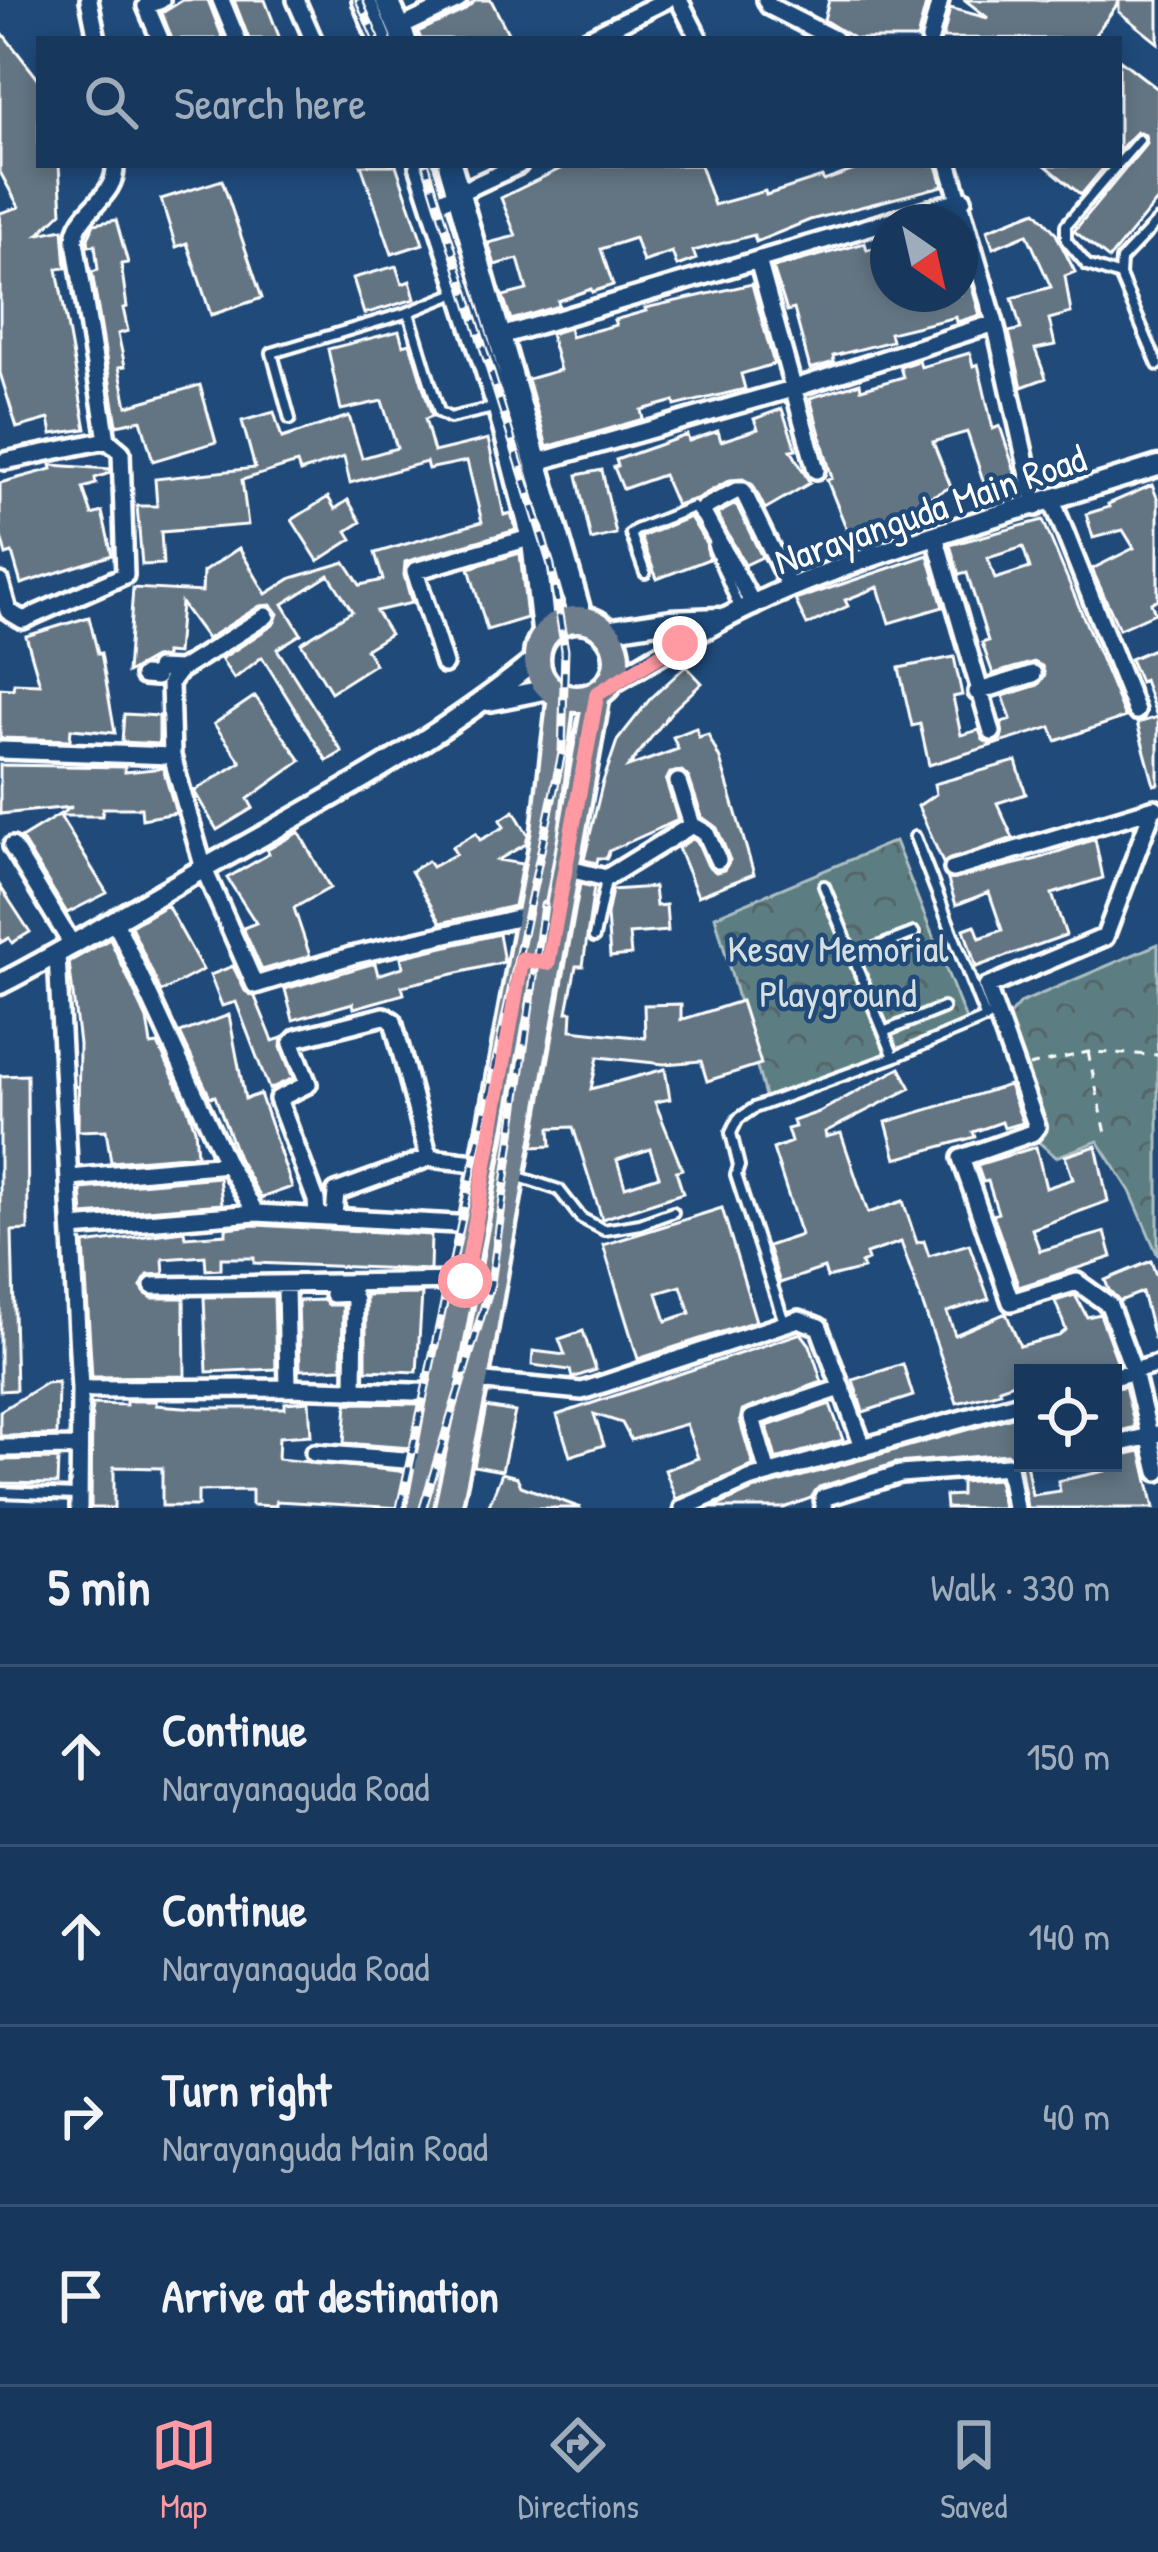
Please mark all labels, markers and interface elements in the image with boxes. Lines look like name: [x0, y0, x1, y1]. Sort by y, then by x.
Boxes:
search box: [36, 36, 1122, 168]
icon: search: [78, 69, 144, 135]
text: Search here: [174, 72, 366, 133]
north arrow: [870, 204, 978, 312]
street label: Narayanguda Main Road: [767, 430, 1093, 587]
route end: [653, 616, 707, 670]
park label: Kesav Memorial Playground: [727, 921, 949, 1019]
route start: [438, 1254, 492, 1308]
map controls: [1014, 1364, 1122, 1472]
button: locate: [1014, 1364, 1122, 1472]
text: 5 min: [48, 1552, 150, 1621]
text: Walk · 330 m: [930, 1560, 1110, 1613]
text: Continue: [162, 1699, 307, 1760]
icon: ahead: [48, 1723, 114, 1789]
text: 150 m: [1026, 1729, 1110, 1782]
text: Narayanaguda Road: [162, 1760, 429, 1813]
text: Continue: [162, 1879, 307, 1940]
icon: ahead: [48, 1903, 114, 1969]
text: 140 m: [1028, 1909, 1110, 1962]
text: Narayanaguda Road: [162, 1940, 429, 1993]
text: Turn right: [162, 2059, 331, 2120]
icon: right: [48, 2083, 114, 2149]
text: 40 m: [1042, 2089, 1110, 2142]
text: Narayanguda Main Road: [162, 2120, 488, 2173]
icon: arrive: [48, 2263, 114, 2329]
text: Arrive at destination: [162, 2265, 499, 2326]
tab: Map: [151, 2412, 217, 2528]
tab: Directions: [518, 2412, 639, 2528]
tab: Saved: [940, 2412, 1007, 2528]

